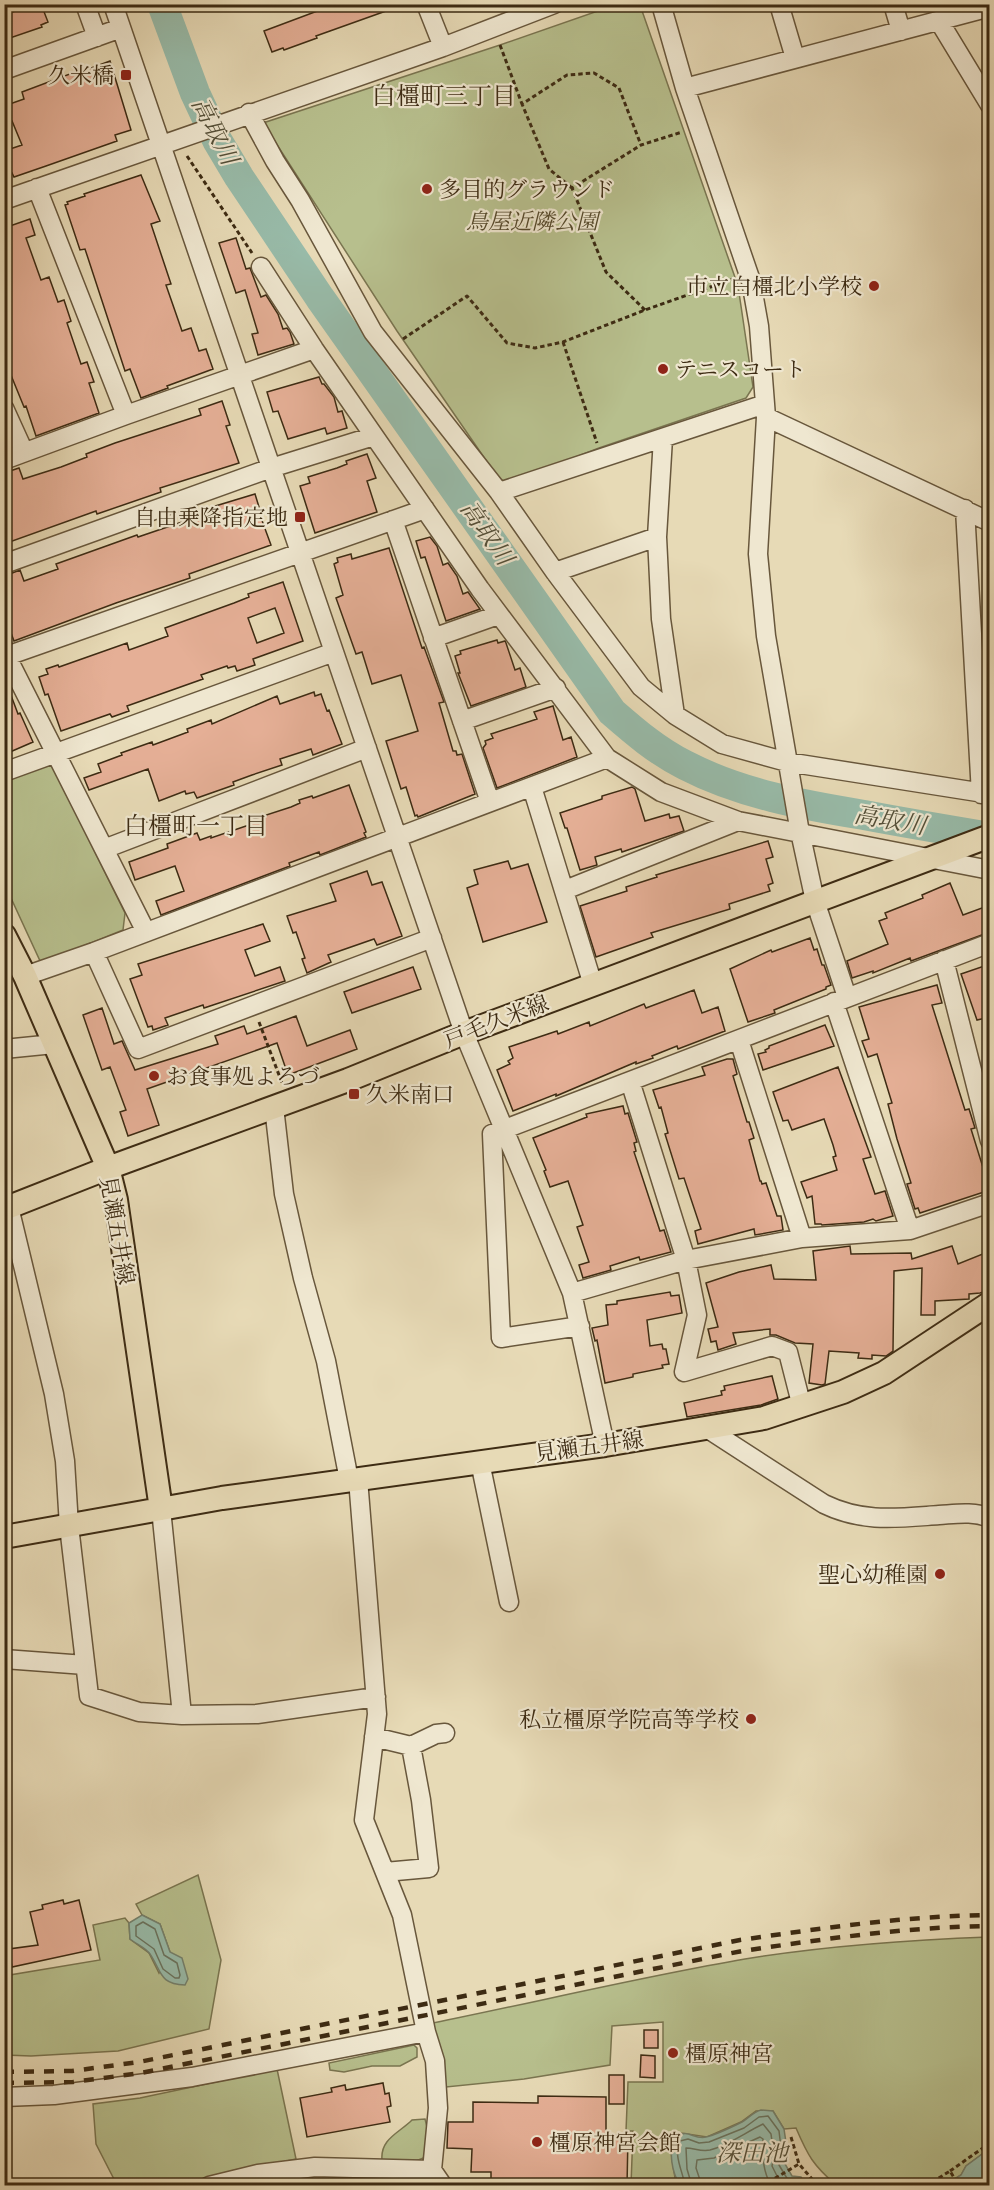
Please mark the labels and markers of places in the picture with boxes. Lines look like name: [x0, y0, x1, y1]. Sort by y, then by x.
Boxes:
place label: 久米橋: [48, 63, 114, 90]
marker: 久米橋: [119, 68, 133, 82]
place label: 多目的グラウンド: [439, 177, 615, 204]
marker: 多目的グラウンド: [420, 182, 434, 196]
place label: 市立白橿北小学校: [686, 274, 862, 301]
marker: 市立白橿北小学校: [867, 279, 881, 293]
place label: テニスコート: [675, 357, 806, 384]
marker: テニスコート: [656, 362, 670, 376]
place label: 自由乗降指定地: [134, 505, 288, 532]
marker: 自由乗降指定地: [293, 510, 307, 524]
place label: お食事処よろづ: [166, 1064, 320, 1091]
marker: お食事処よろづ: [147, 1069, 161, 1083]
place label: 久米南口: [366, 1082, 454, 1109]
marker: 久米南口: [347, 1087, 361, 1101]
place label: 聖心幼稚園: [818, 1562, 928, 1589]
marker: 聖心幼稚園: [933, 1567, 947, 1581]
place label: 私立橿原学院高等学校: [519, 1707, 739, 1734]
marker: 私立橿原学院高等学校: [744, 1712, 758, 1726]
place label: 橿原神宮: [685, 2041, 773, 2068]
marker: 橿原神宮: [666, 2046, 680, 2060]
place label: 橿原神宮会館: [549, 2130, 681, 2157]
marker: 橿原神宮会館: [530, 2135, 544, 2149]

